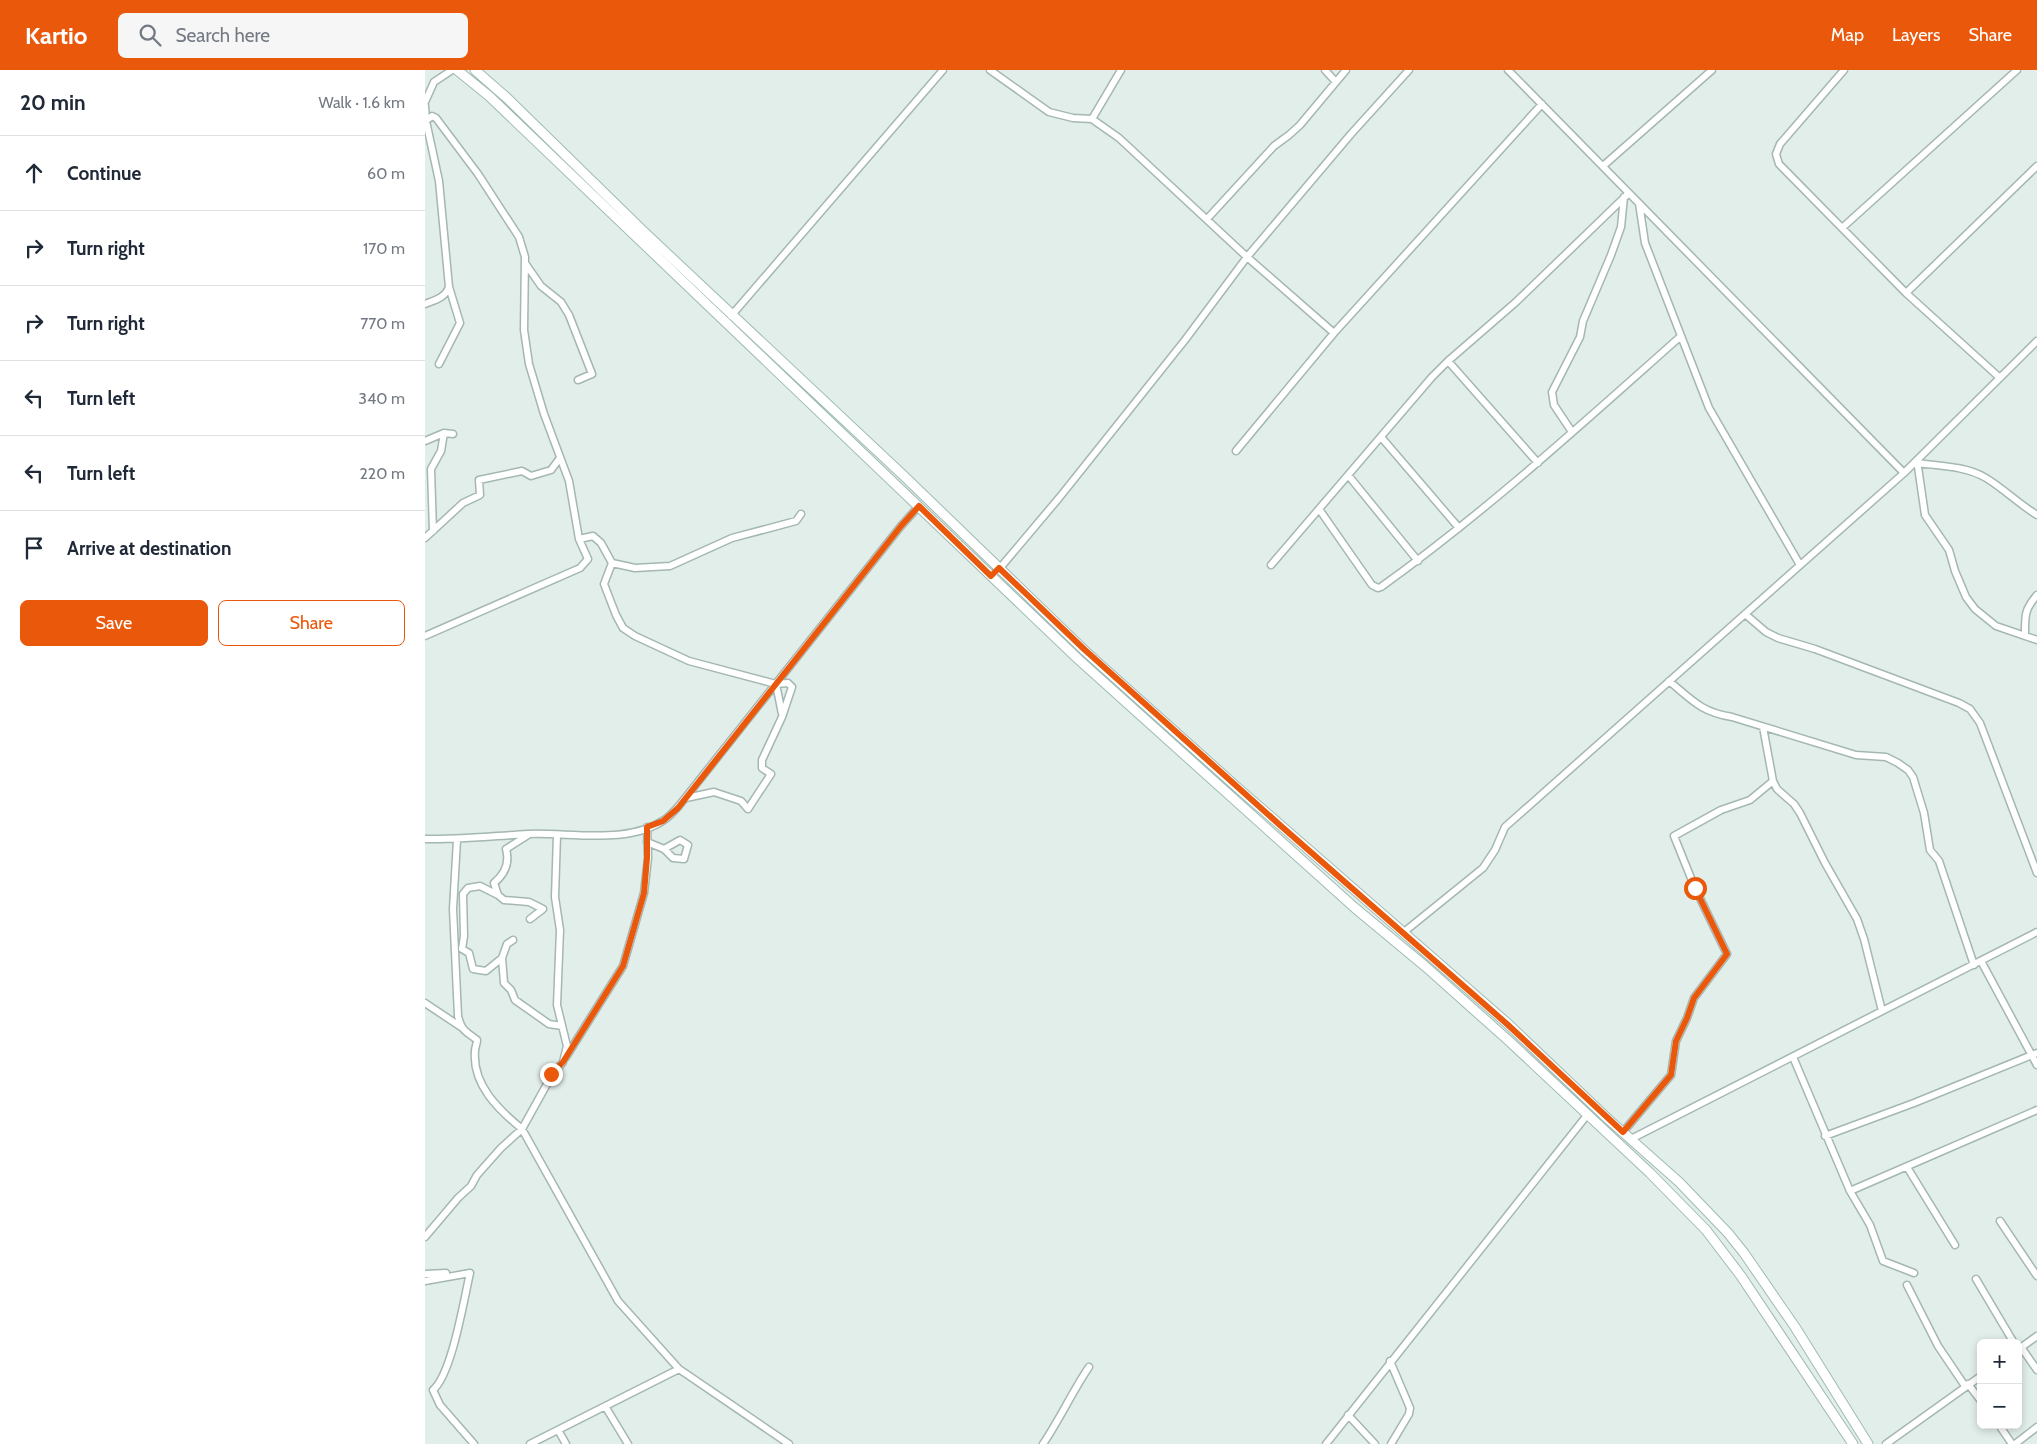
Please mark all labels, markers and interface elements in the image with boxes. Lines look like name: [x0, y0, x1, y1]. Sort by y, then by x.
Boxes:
search box: [118, 13, 468, 58]
text: Kartio: [25, 21, 88, 50]
icon: search: [136, 21, 164, 49]
text: Search here: [176, 24, 270, 47]
text: Map: [1831, 24, 1864, 46]
text: Layers: [1892, 24, 1941, 46]
text: Share: [1969, 24, 2012, 46]
text: 20 min: [20, 90, 86, 115]
text: Walk · 1.6 km: [318, 93, 405, 112]
icon: ahead: [20, 159, 48, 187]
text: Continue: [67, 162, 141, 185]
text: 60 m: [367, 164, 405, 183]
icon: right: [20, 234, 48, 262]
text: Turn right: [67, 237, 145, 260]
text: 170 m: [363, 239, 405, 258]
icon: right: [20, 309, 48, 337]
text: Turn right: [67, 312, 145, 335]
text: 770 m: [360, 314, 405, 333]
icon: left: [20, 384, 48, 412]
text: Turn left: [67, 387, 135, 410]
text: 340 m: [358, 389, 405, 408]
icon: left: [20, 459, 48, 487]
text: Turn left: [67, 462, 135, 485]
text: 220 m: [359, 464, 405, 483]
icon: arrive: [20, 534, 48, 562]
text: Arrive at destination: [67, 537, 231, 560]
button: Save: [20, 600, 208, 646]
button: Share: [218, 600, 405, 646]
route start: [1684, 877, 1707, 900]
route end: [540, 1063, 563, 1086]
map controls: [1977, 1339, 2022, 1429]
button: +: [1977, 1339, 2022, 1384]
button: −: [1977, 1384, 2022, 1429]

